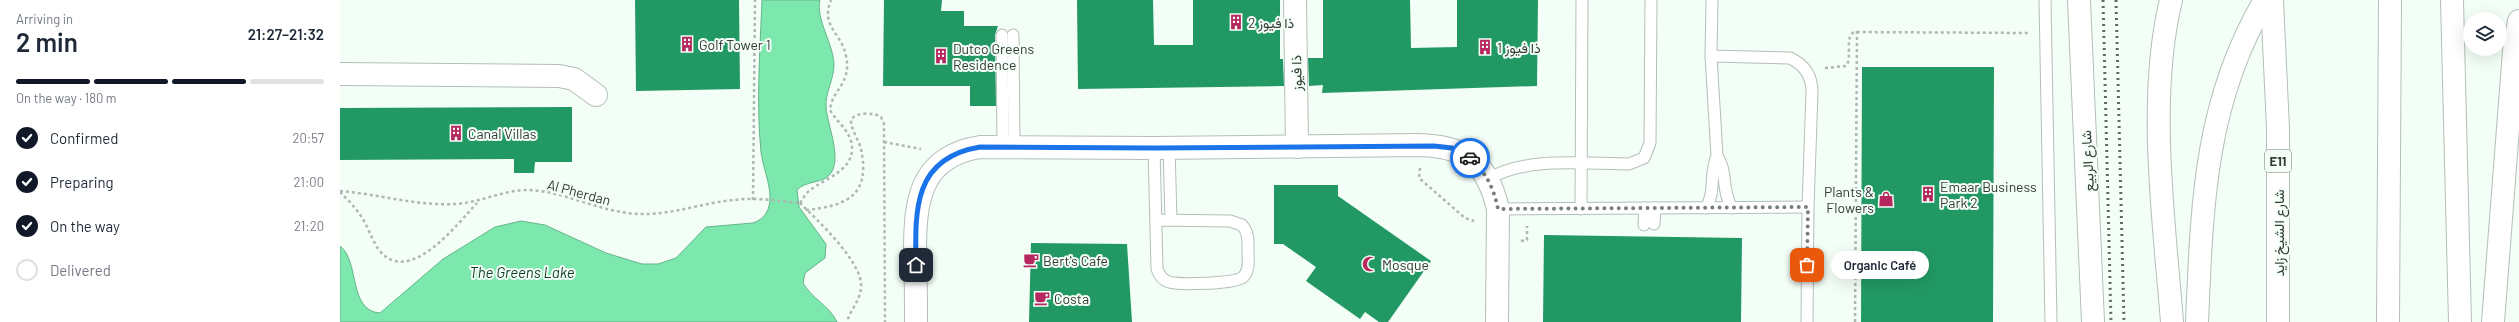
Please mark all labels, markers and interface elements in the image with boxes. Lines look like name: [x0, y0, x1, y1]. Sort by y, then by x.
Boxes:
text: Arriving in: [16, 11, 73, 27]
map controls: [2463, 12, 2507, 56]
button: layers: [2463, 12, 2507, 56]
building icon: ذا فيوز 2: [1227, 13, 1245, 31]
place label: ذا فيوز 2: [1248, 14, 1295, 32]
text: 21:27–21:32: [248, 25, 324, 43]
text: 2 min: [16, 26, 78, 57]
building icon: Golf Tower 1: [678, 35, 696, 53]
place label: Golf Tower 1: [699, 36, 771, 53]
building icon: ذا فيوز 1: [1476, 38, 1494, 56]
place label: ذا فيوز 1: [1497, 39, 1541, 57]
place label: Dutco Greens Residence: [953, 40, 1035, 73]
building icon: Dutco Greens Residence: [932, 47, 950, 65]
street label: ذا فيوز: [1287, 55, 1306, 92]
text: On the way · 180 m: [16, 90, 117, 106]
building icon: Canal Villas: [447, 124, 465, 142]
place label: Canal Villas: [468, 125, 537, 142]
icon: check: [16, 127, 38, 149]
text: Confirmed: [50, 129, 118, 147]
text: 20:57: [292, 130, 324, 146]
street label: شارع الربيع: [2077, 130, 2100, 192]
courier: [1450, 138, 1490, 178]
icon: car: [1459, 147, 1481, 169]
road number: E11: [2265, 150, 2291, 172]
icon: check: [16, 171, 38, 193]
text: Preparing: [50, 173, 114, 191]
text: 21:00: [294, 174, 324, 190]
street label: Al Pherdan: [545, 175, 613, 209]
place label: Emaar Business Park 2: [1940, 178, 2037, 211]
place label: Plants & Flowers: [1824, 183, 1874, 216]
building icon: Emaar Business Park 2: [1919, 185, 1937, 203]
street label: شارع الشيخ زايد: [2270, 189, 2290, 277]
shop icon: Plants & Flowers: [1877, 190, 1895, 208]
icon: check: [16, 215, 38, 237]
text: On the way: [50, 217, 120, 235]
text: 21:20: [294, 218, 324, 234]
pin: [899, 248, 933, 282]
pin: [1790, 248, 1824, 282]
cafe icon: Bert's Cafe: [1022, 251, 1040, 269]
callout: Organic Café: [1831, 251, 1929, 279]
place label: Bert's Cafe: [1043, 252, 1108, 269]
icon: home: [905, 254, 927, 276]
icon: bag: [1796, 254, 1818, 276]
mosque icon: Mosque: [1361, 255, 1379, 273]
place label: Mosque: [1382, 256, 1429, 273]
text: Organic Café: [1844, 257, 1916, 273]
text: Delivered: [50, 261, 111, 279]
water label: The Greens Lake: [469, 263, 575, 281]
cafe icon: Costa: [1033, 289, 1051, 307]
place label: Costa: [1054, 290, 1089, 307]

